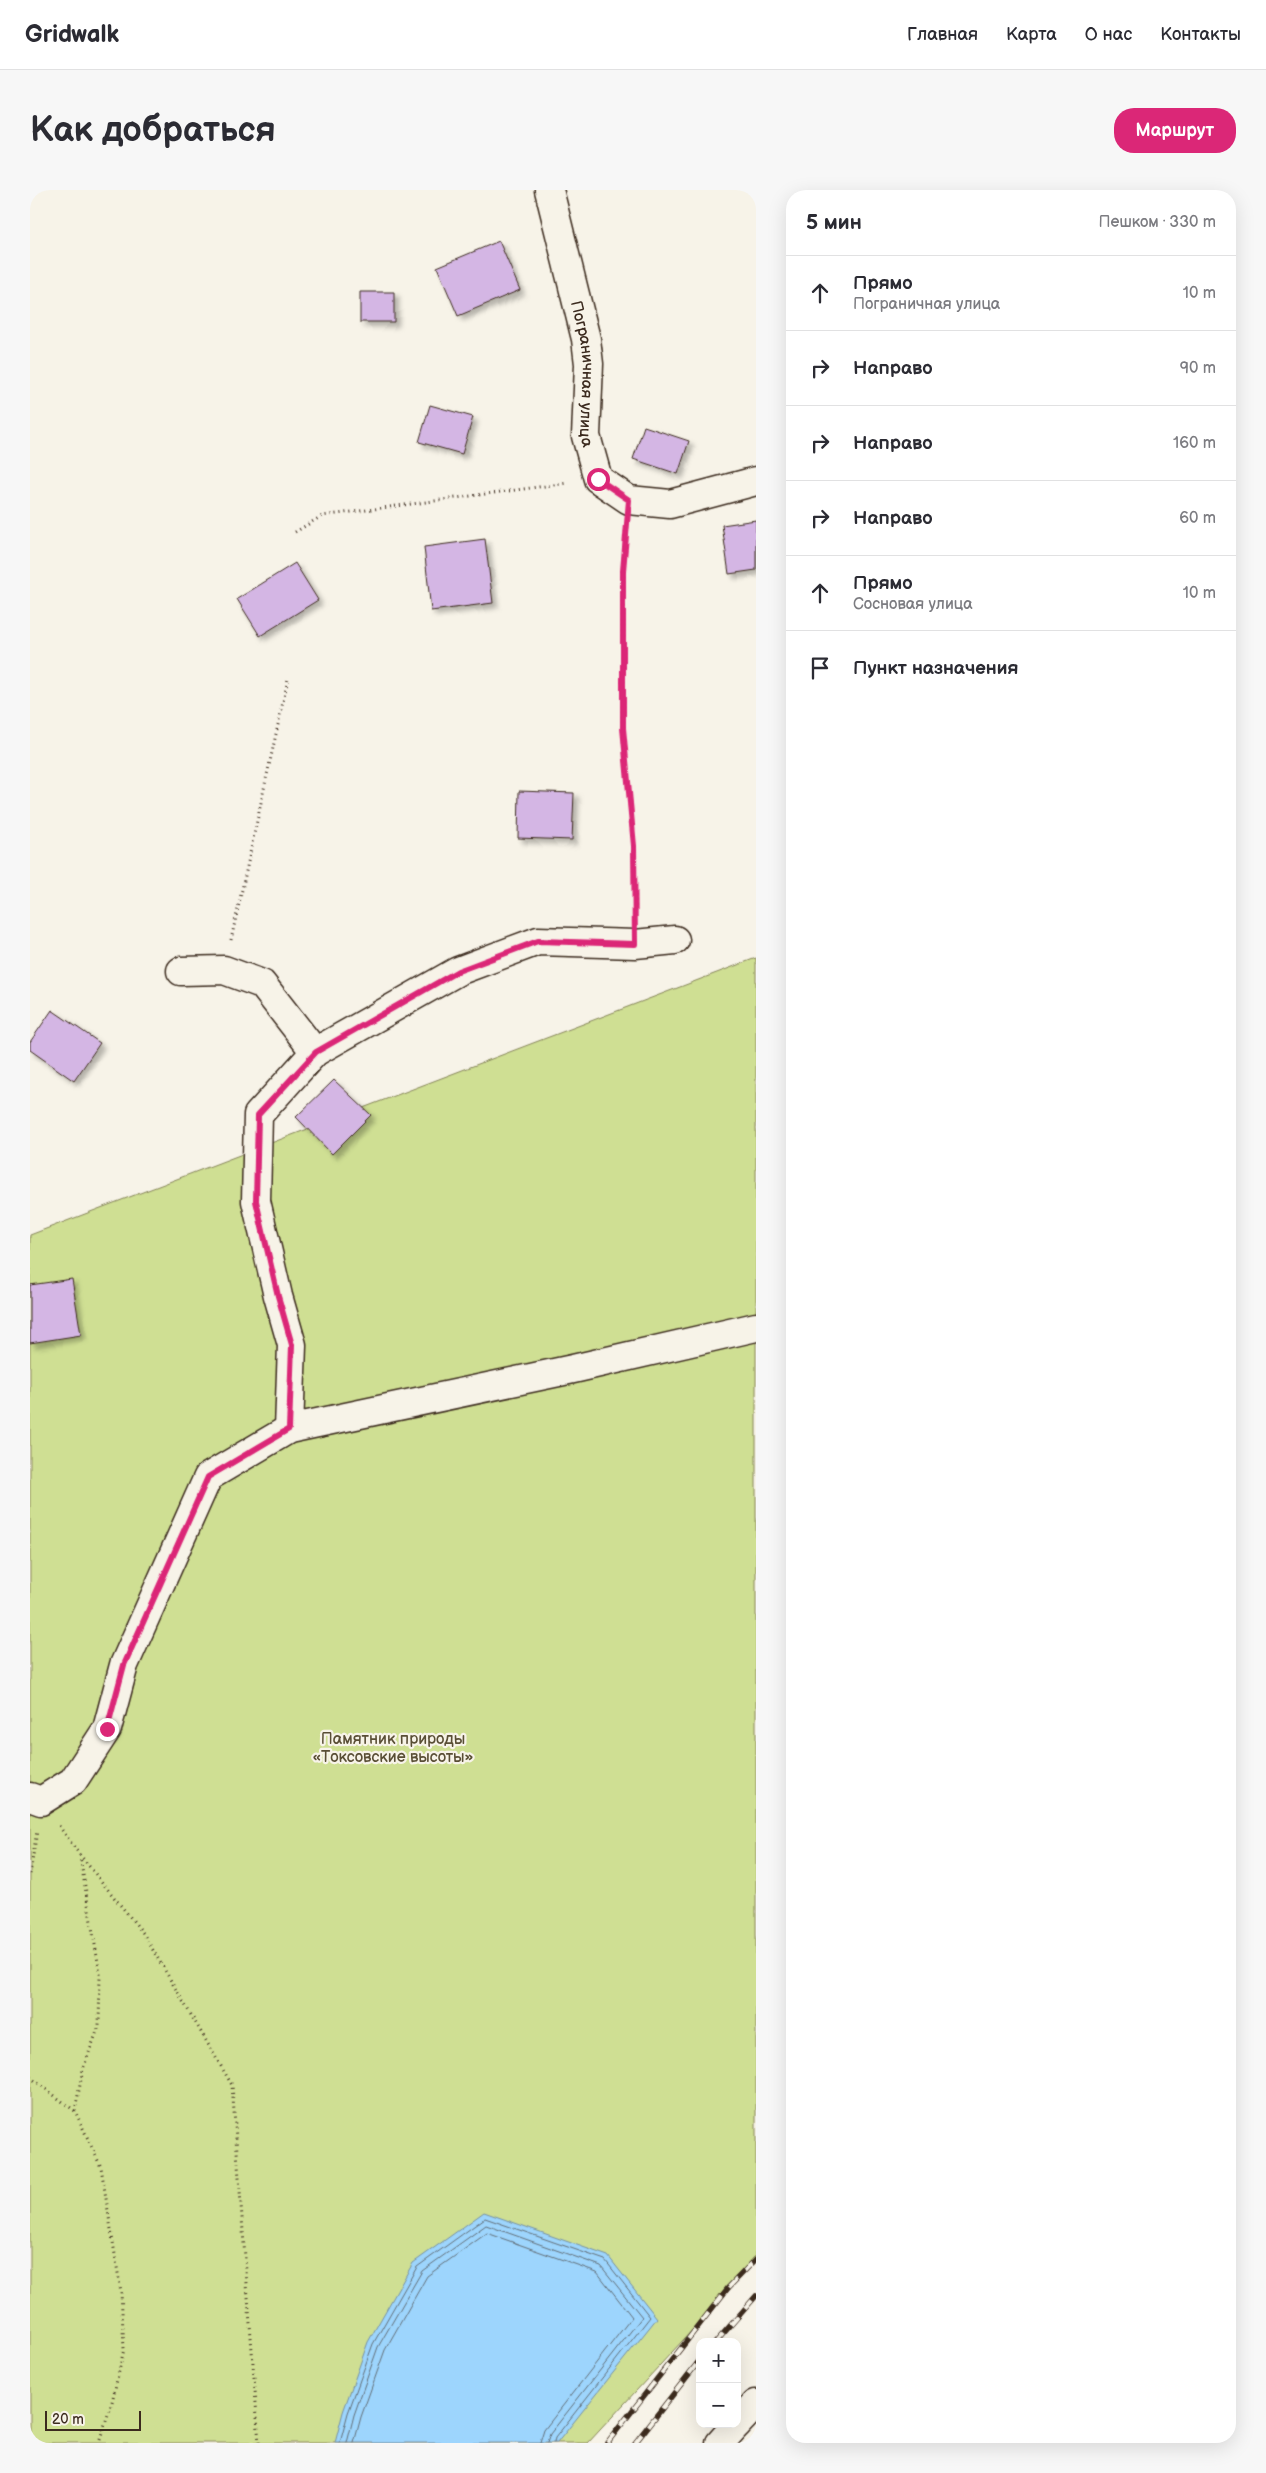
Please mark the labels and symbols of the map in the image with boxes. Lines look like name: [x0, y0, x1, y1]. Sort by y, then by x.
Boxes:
street label: Пограничная улица: [566, 299, 597, 450]
route start: [587, 468, 610, 491]
route end: [96, 1718, 119, 1741]
park label: Памятник природы «Токсовские высоты»: [312, 1730, 474, 1767]
scale bar: [45, 2408, 141, 2431]

